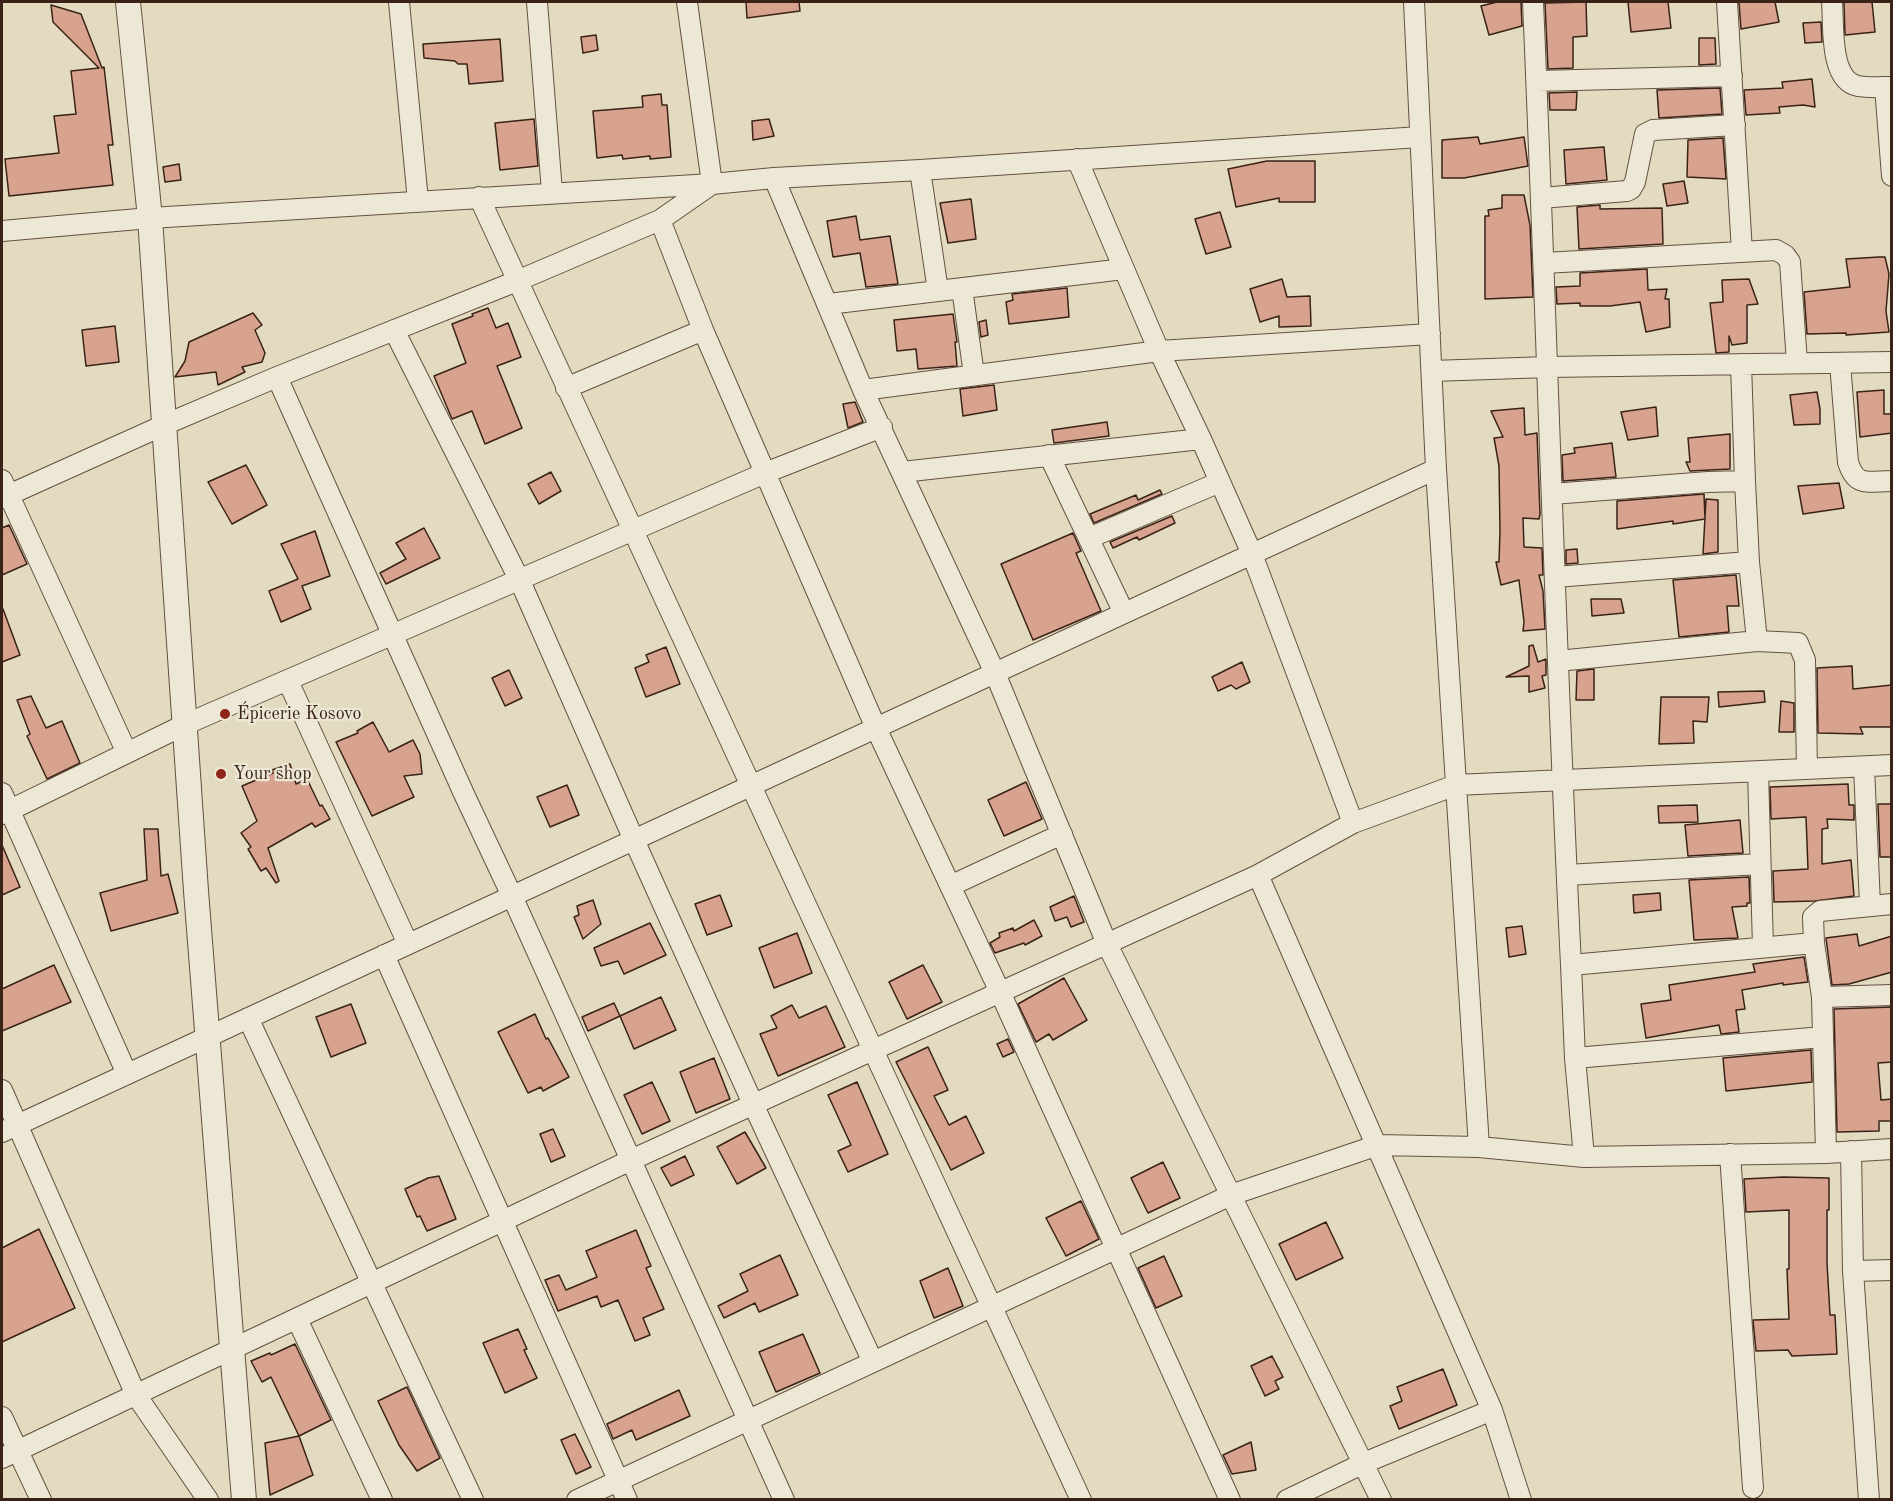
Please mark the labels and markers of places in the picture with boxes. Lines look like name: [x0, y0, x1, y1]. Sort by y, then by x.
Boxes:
place label: Épicerie Kosovo: [237, 703, 361, 725]
marker: Épicerie Kosovo: [218, 707, 232, 721]
place label: Your shop: [233, 763, 312, 785]
marker: Your shop: [214, 767, 228, 781]

